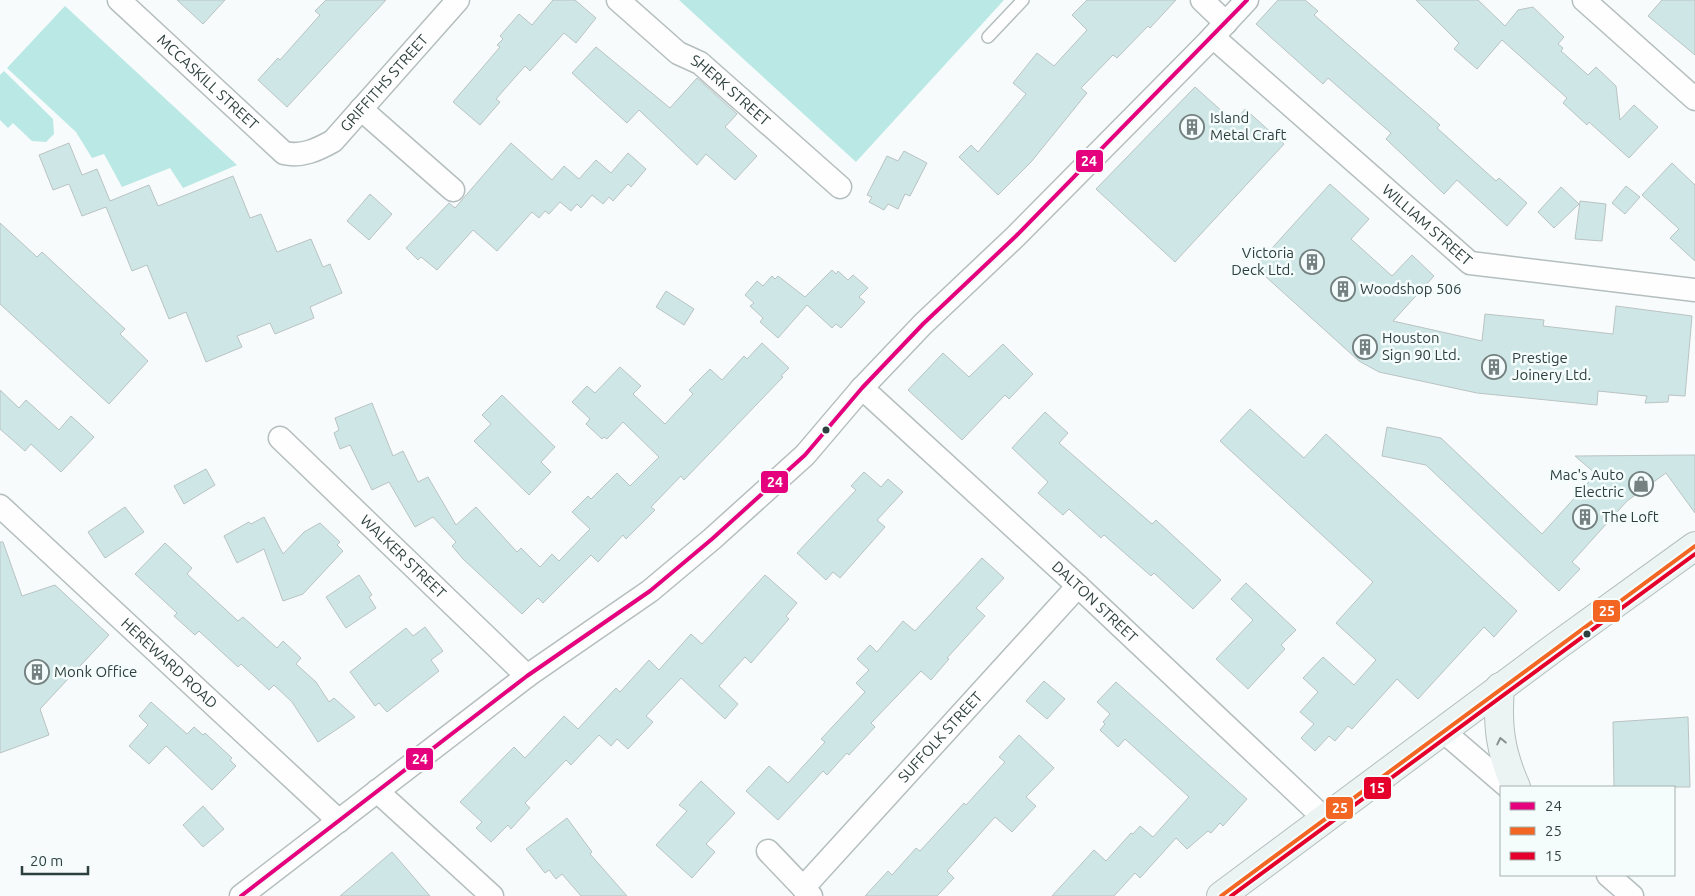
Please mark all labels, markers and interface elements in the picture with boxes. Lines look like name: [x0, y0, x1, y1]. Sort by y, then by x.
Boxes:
street label: GRIFFITHS STREET: [337, 30, 432, 135]
street label: MCCASKILL STREET: [154, 31, 263, 133]
street label: SHERK STREET: [689, 51, 774, 129]
place label: Island Metal Craft: [1210, 109, 1287, 143]
building icon: Island Metal Craft: [1179, 114, 1205, 140]
line badge: 24: [1075, 149, 1104, 173]
text: 24: [1081, 153, 1097, 169]
street label: WILLIAM STREET: [1379, 181, 1476, 269]
place label: Victoria Deck Ltd.: [1231, 244, 1294, 278]
building icon: Victoria Deck Ltd.: [1299, 249, 1325, 275]
building icon: Woodshop 506: [1330, 276, 1356, 302]
place label: Woodshop 506: [1360, 280, 1461, 297]
place label: Houston Sign 90 Ltd.: [1382, 329, 1460, 363]
building icon: Houston Sign 90 Ltd.: [1352, 334, 1378, 360]
place label: Prestige Joinery Ltd.: [1512, 349, 1591, 383]
building icon: Prestige Joinery Ltd.: [1481, 354, 1507, 380]
unlabelled marker: [821, 425, 831, 435]
place label: Mac's Auto Electric: [1550, 466, 1624, 500]
line badge: 24: [760, 470, 789, 494]
shop icon: Mac's Auto Electric: [1628, 471, 1654, 497]
text: 24: [767, 474, 783, 490]
building icon: The Loft: [1572, 504, 1598, 530]
place label: The Loft: [1602, 508, 1659, 525]
street label: WALKER STREET: [357, 511, 450, 602]
street label: DALTON STREET: [1049, 557, 1142, 646]
line badge: 25: [1592, 599, 1621, 623]
text: 25: [1599, 603, 1615, 619]
street label: HEREWARD ROAD: [118, 614, 221, 712]
unlabelled marker: [1582, 629, 1592, 639]
building icon: Monk Office: [24, 659, 50, 685]
place label: Monk Office: [54, 663, 137, 680]
street label: SUFFOLK STREET: [894, 688, 986, 786]
one-way arrow: [1497, 736, 1507, 745]
line badge: 24: [405, 747, 434, 771]
text: 24: [412, 751, 428, 767]
line badge: 15: [1363, 776, 1392, 800]
text: 15: [1369, 780, 1385, 796]
legend: [1500, 786, 1675, 876]
line badge: 25: [1325, 796, 1354, 820]
text: 24: [1545, 797, 1562, 814]
text: 25: [1332, 800, 1348, 816]
text: 25: [1545, 822, 1562, 839]
scale bar: [22, 844, 89, 876]
text: 15: [1545, 847, 1562, 864]
text: 20 m: [30, 852, 63, 869]

